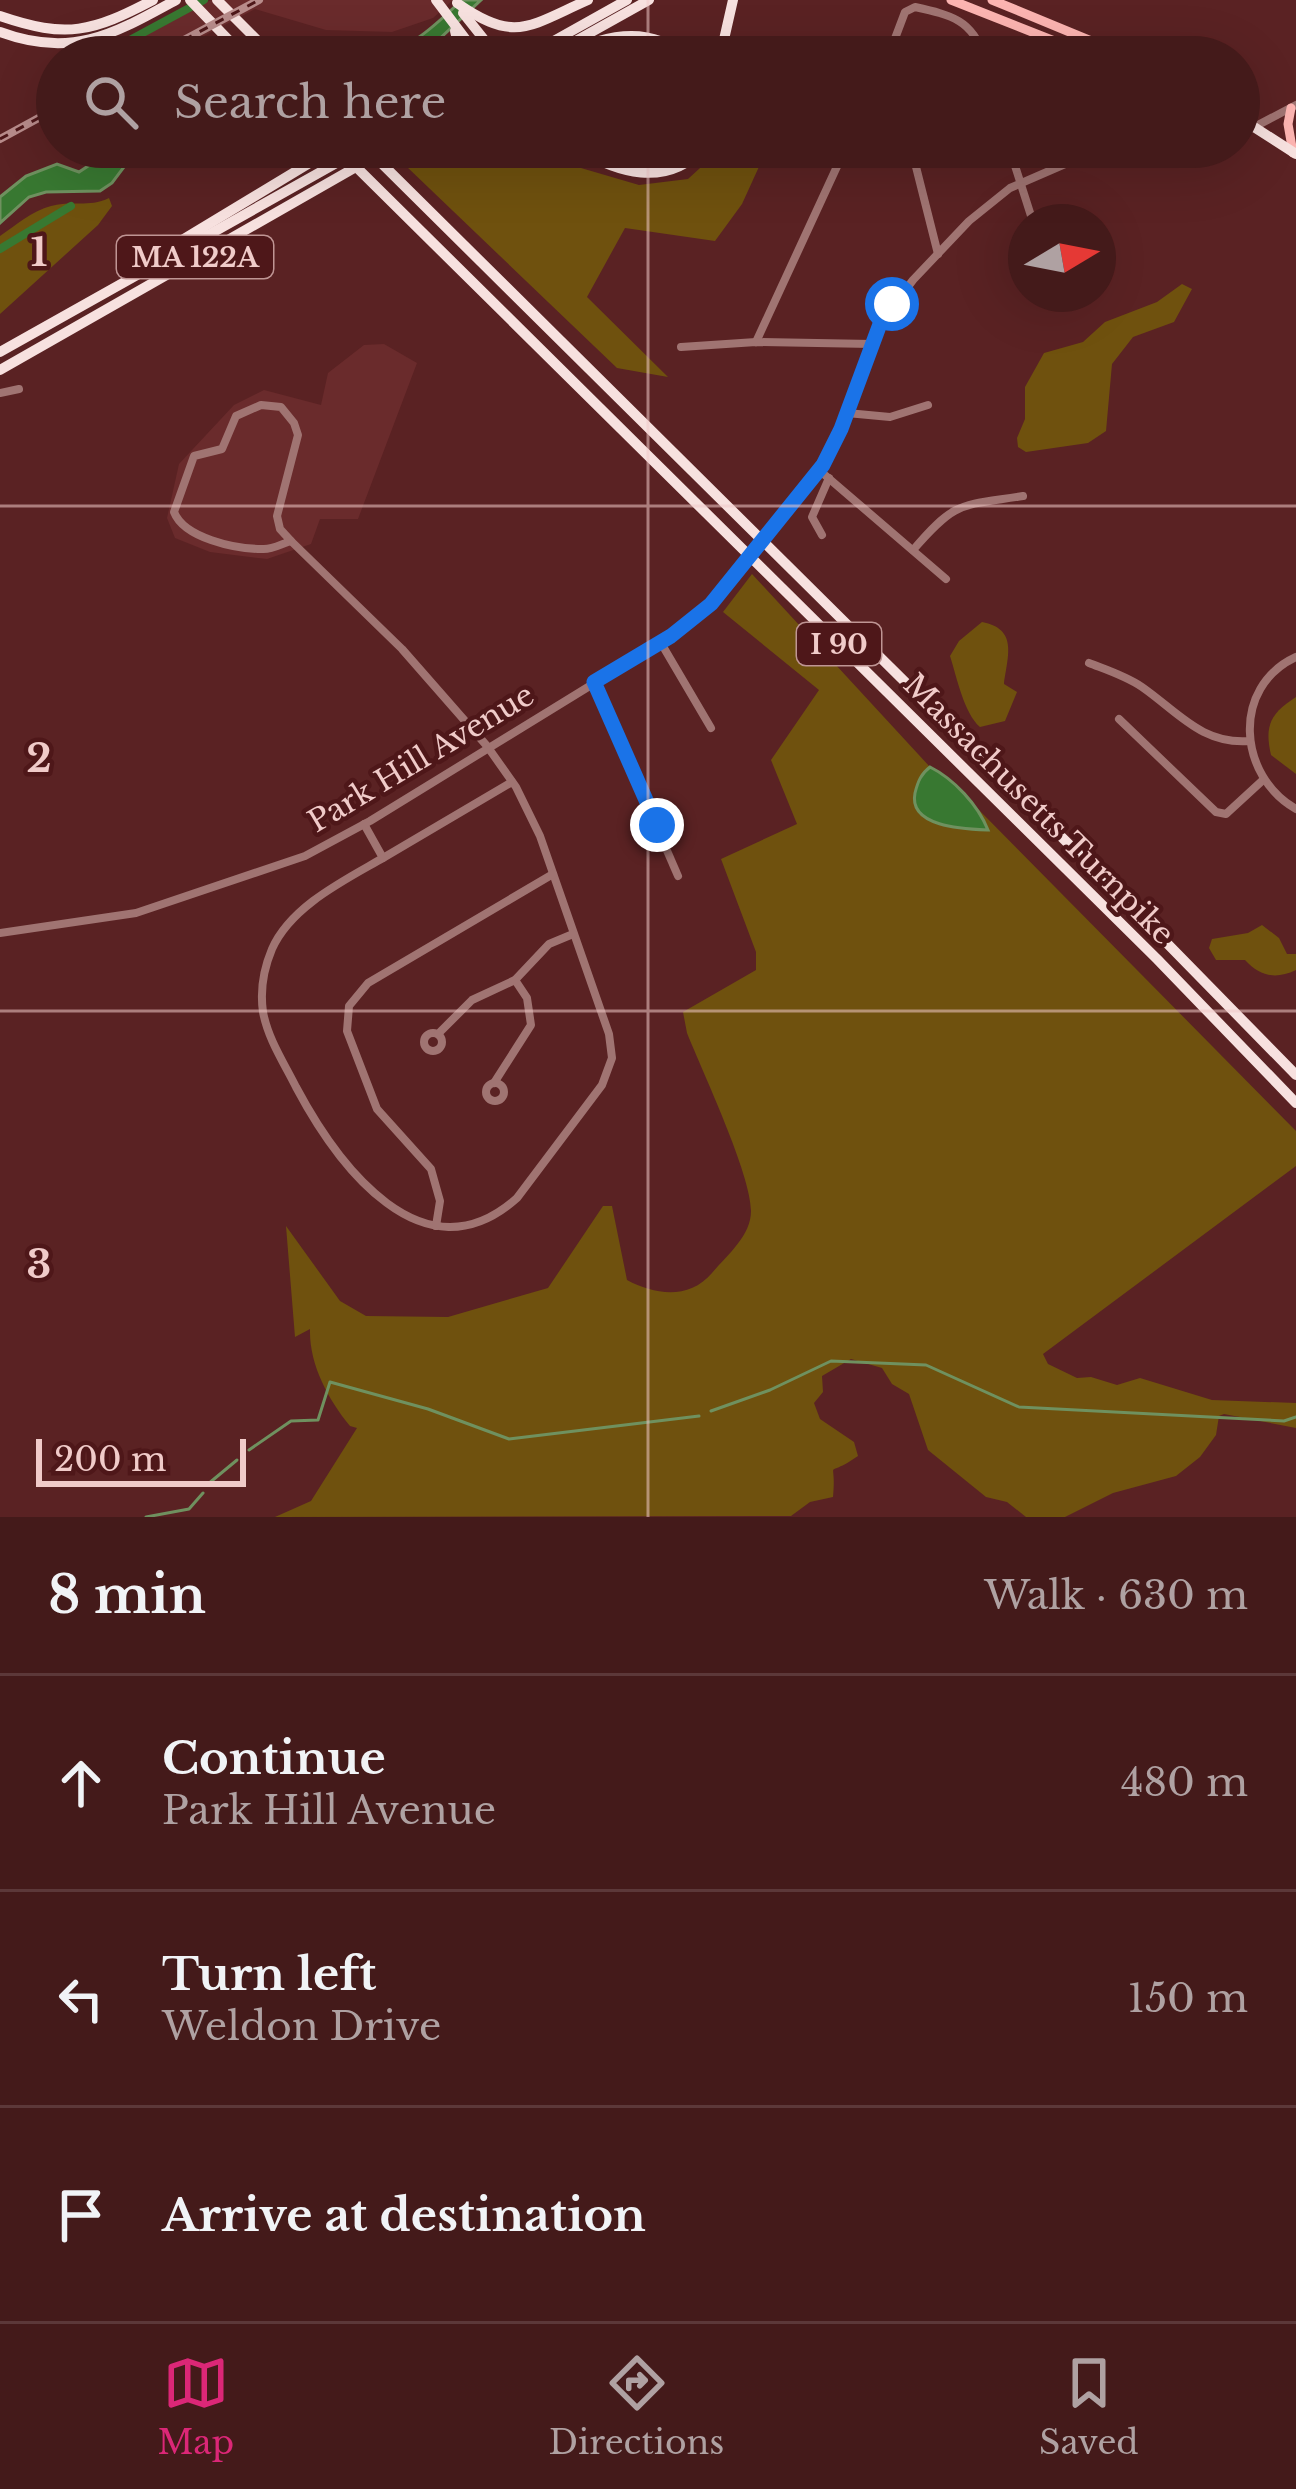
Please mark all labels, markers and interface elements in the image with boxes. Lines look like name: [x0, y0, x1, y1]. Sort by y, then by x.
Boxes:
search box: [36, 36, 1260, 168]
icon: search: [78, 69, 144, 135]
text: Search here: [174, 74, 446, 130]
north arrow: [1008, 204, 1116, 312]
text: 1: [30, 228, 48, 277]
road number: MA 122A: [117, 236, 273, 278]
route start: [865, 277, 919, 331]
road number: I 90: [797, 623, 881, 665]
street label: Massachusetts Turnpike: [896, 666, 1182, 952]
street label: Park Hill Avenue: [301, 676, 541, 840]
text: 2: [26, 734, 52, 783]
route end: [630, 798, 684, 852]
text: 3: [27, 1240, 51, 1289]
scale bar: [36, 1433, 246, 1486]
text: 200 m: [54, 1439, 166, 1480]
text: 8 min: [48, 1564, 206, 1627]
text: Walk · 630 m: [984, 1571, 1248, 1620]
text: Continue: [162, 1730, 386, 1786]
icon: ahead: [48, 1750, 114, 1816]
text: 480 m: [1121, 1758, 1248, 1807]
text: Park Hill Avenue: [162, 1786, 496, 1835]
text: Turn left: [162, 1946, 376, 2002]
icon: left: [48, 1966, 114, 2032]
text: 150 m: [1128, 1974, 1248, 2023]
text: Weldon Drive: [162, 2002, 441, 2051]
icon: arrive: [48, 2182, 114, 2248]
text: Arrive at destination: [162, 2187, 646, 2243]
tab: Map: [157, 2350, 234, 2463]
tab: Directions: [549, 2350, 724, 2463]
tab: Saved: [1039, 2350, 1139, 2463]

